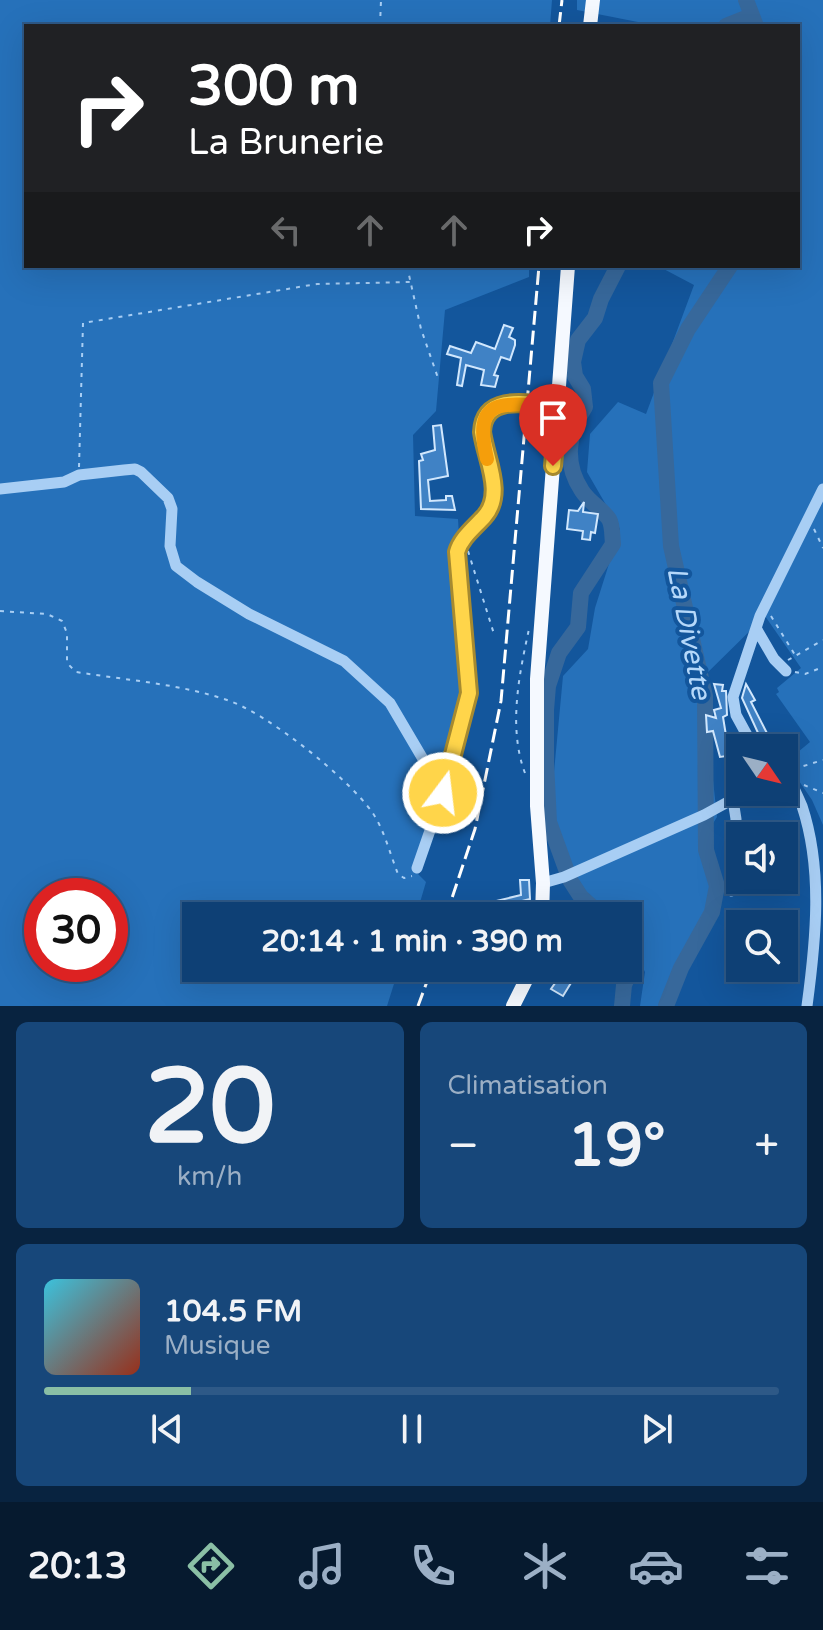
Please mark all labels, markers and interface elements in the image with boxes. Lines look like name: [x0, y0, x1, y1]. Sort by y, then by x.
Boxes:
text: 300 m: [188, 53, 359, 120]
icon: right: [56, 56, 160, 160]
text: La Brunerie: [188, 121, 384, 164]
icon: left: [264, 208, 308, 252]
icon: ahead: [348, 208, 392, 252]
icon: ahead: [432, 208, 476, 252]
icon: right: [516, 208, 560, 252]
pin: [519, 384, 587, 466]
icon: arrive: [531, 396, 575, 440]
water label: La Divette: [659, 564, 719, 704]
north arrow: [726, 734, 798, 806]
map controls: [726, 734, 798, 982]
position arrow: [401, 751, 485, 835]
button: sound: [726, 822, 798, 894]
speed limit sign: 30: [24, 878, 128, 982]
button: search: [726, 910, 798, 982]
text: 20:14 · 1 min · 390 m: [261, 923, 563, 960]
text: 20: [144, 1046, 275, 1171]
text: Climatisation: [448, 1070, 608, 1101]
text: 19°: [568, 1110, 666, 1182]
text: −: [448, 1120, 479, 1173]
text: +: [754, 1120, 779, 1173]
text: km/h: [177, 1161, 242, 1192]
text: 104.5 FM: [164, 1293, 302, 1330]
text: Musique: [164, 1330, 271, 1361]
icon: previous: [145, 1407, 189, 1451]
icon: pause: [390, 1407, 434, 1451]
icon: next: [635, 1407, 679, 1451]
icon: directions: [183, 1538, 239, 1594]
icon: music: [294, 1538, 350, 1594]
icon: phone: [405, 1538, 461, 1594]
icon: climate: [517, 1538, 573, 1594]
icon: car: [628, 1538, 684, 1594]
icon: filters: [739, 1538, 795, 1594]
text: 20:13: [28, 1545, 127, 1588]

